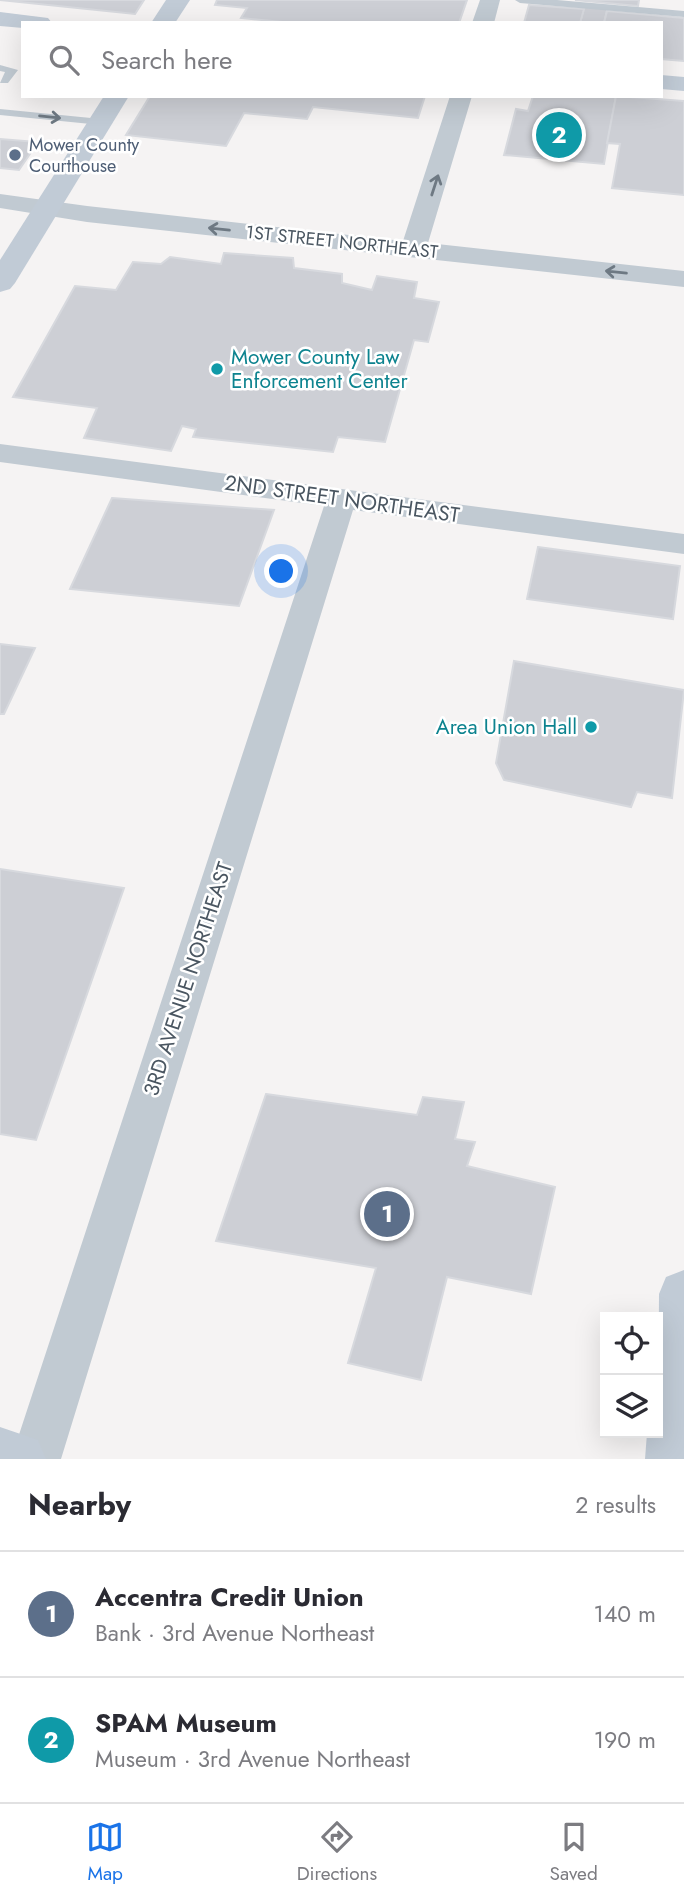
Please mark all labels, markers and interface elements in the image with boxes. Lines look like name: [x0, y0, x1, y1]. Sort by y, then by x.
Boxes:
search box: [21, 21, 663, 98]
icon: search: [45, 41, 83, 79]
text: Search here: [101, 41, 233, 79]
pin: 2: [536, 109, 582, 161]
one-way arrow: [38, 111, 61, 124]
place label: Mower County Courthouse: [29, 132, 139, 179]
marker: Mower County Courthouse: [7, 147, 23, 163]
one-way arrow: [430, 175, 442, 197]
street label: 1ST STREET NORTHEAST: [245, 219, 440, 265]
one-way arrow: [209, 222, 231, 235]
one-way arrow: [605, 265, 628, 278]
place label: Mower County Law Enforcement Center: [231, 342, 408, 396]
marker: Mower County Law Enforcement Center: [209, 361, 225, 377]
street label: 2ND STREET NORTHEAST: [223, 468, 462, 530]
your location: [264, 554, 298, 588]
place label: Area Union Hall: [436, 712, 577, 742]
marker: Area Union Hall: [583, 719, 599, 735]
street label: 3RD AVENUE NORTHEAST: [136, 858, 240, 1100]
pin: 1: [364, 1188, 410, 1240]
map controls: [600, 1312, 663, 1438]
button: locate: [600, 1312, 663, 1375]
button: layers: [600, 1375, 663, 1438]
text: Nearby: [28, 1483, 131, 1526]
text: 2 results: [575, 1488, 656, 1522]
text: Accentra Credit Union: [95, 1578, 364, 1616]
text: 1: [45, 1597, 57, 1631]
text: 140 m: [594, 1597, 656, 1631]
text: Bank · 3rd Avenue Northeast: [95, 1616, 374, 1650]
text: SPAM Museum: [95, 1704, 277, 1742]
text: 2: [43, 1723, 59, 1757]
text: 190 m: [594, 1723, 656, 1757]
text: Museum · 3rd Avenue Northeast: [95, 1742, 410, 1776]
tab: Map: [86, 1818, 124, 1887]
tab: Directions: [297, 1818, 377, 1887]
tab: Saved: [550, 1818, 598, 1887]

